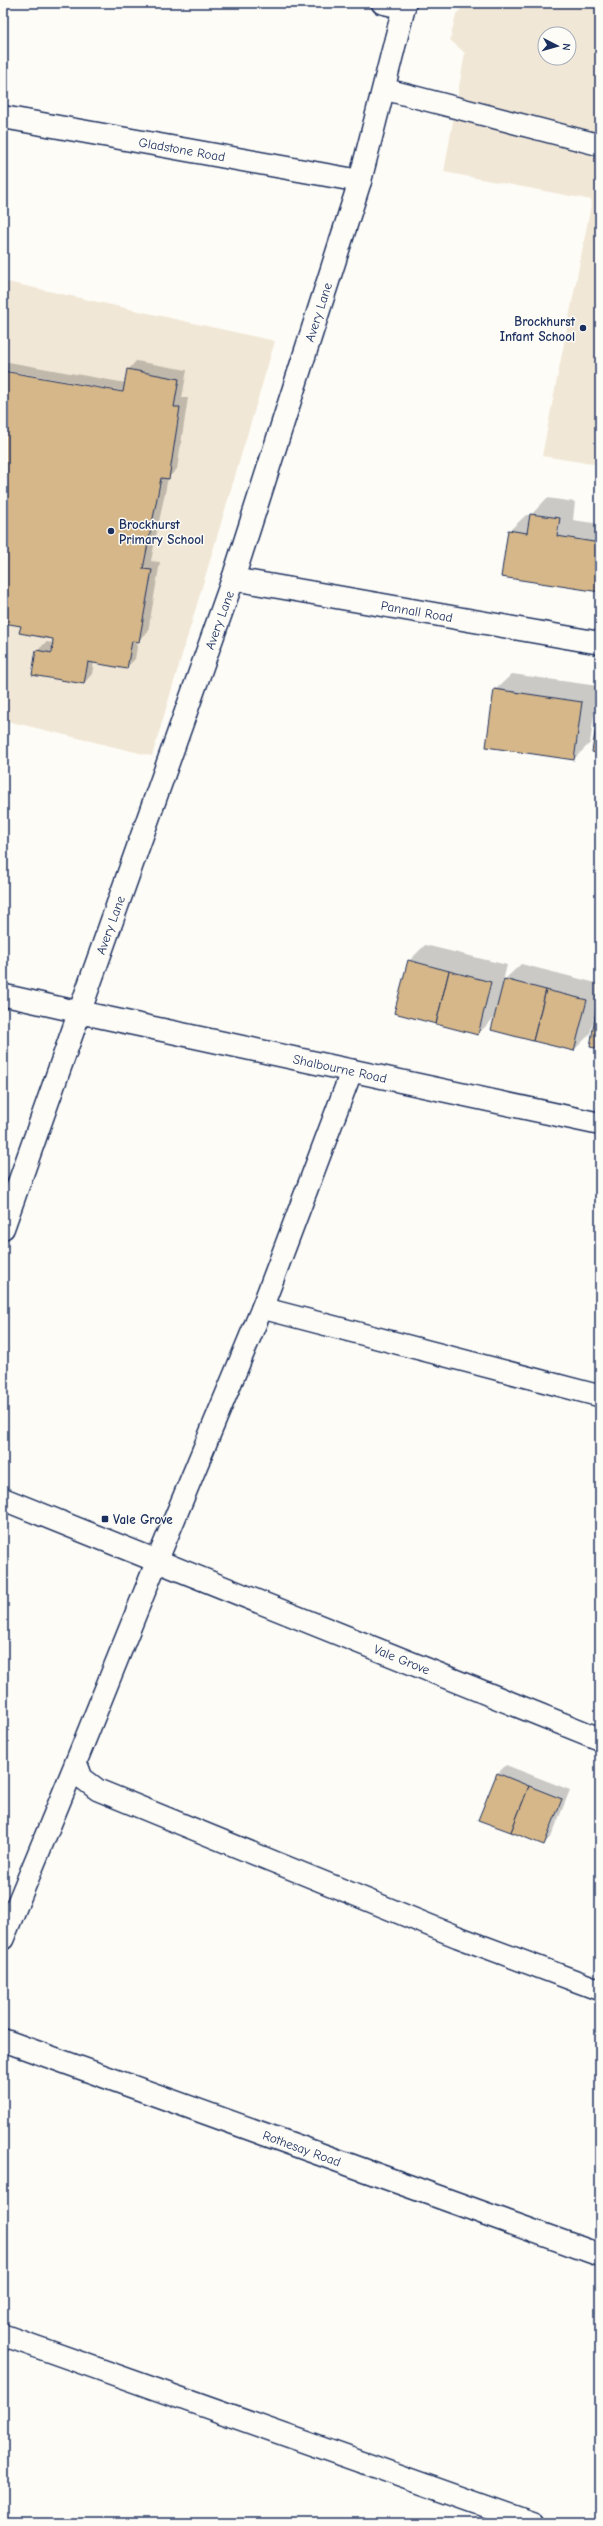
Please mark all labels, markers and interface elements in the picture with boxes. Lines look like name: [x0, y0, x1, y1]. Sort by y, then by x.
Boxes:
north arrow: [537, 26, 577, 66]
text: N: [560, 43, 573, 51]
street label: Gladstone Road: [138, 135, 226, 164]
street label: Avery Lane: [302, 280, 335, 344]
place label: Brockhurst Infant School: [500, 314, 576, 344]
marker: Brockhurst Infant School: [578, 323, 588, 333]
place label: Brockhurst Primary School: [119, 517, 204, 547]
marker: Brockhurst Primary School: [106, 526, 116, 536]
street label: Avery Lane: [202, 588, 237, 652]
street label: Pannall Road: [380, 598, 454, 625]
street label: Avery Lane: [93, 893, 128, 957]
street label: Shalbourne Road: [292, 1051, 388, 1086]
place label: Vale Grove: [113, 1512, 173, 1527]
marker: Vale Grove: [100, 1514, 110, 1524]
street label: Vale Grove: [372, 1641, 433, 1678]
street label: Rothesay Road: [261, 2127, 343, 2170]

